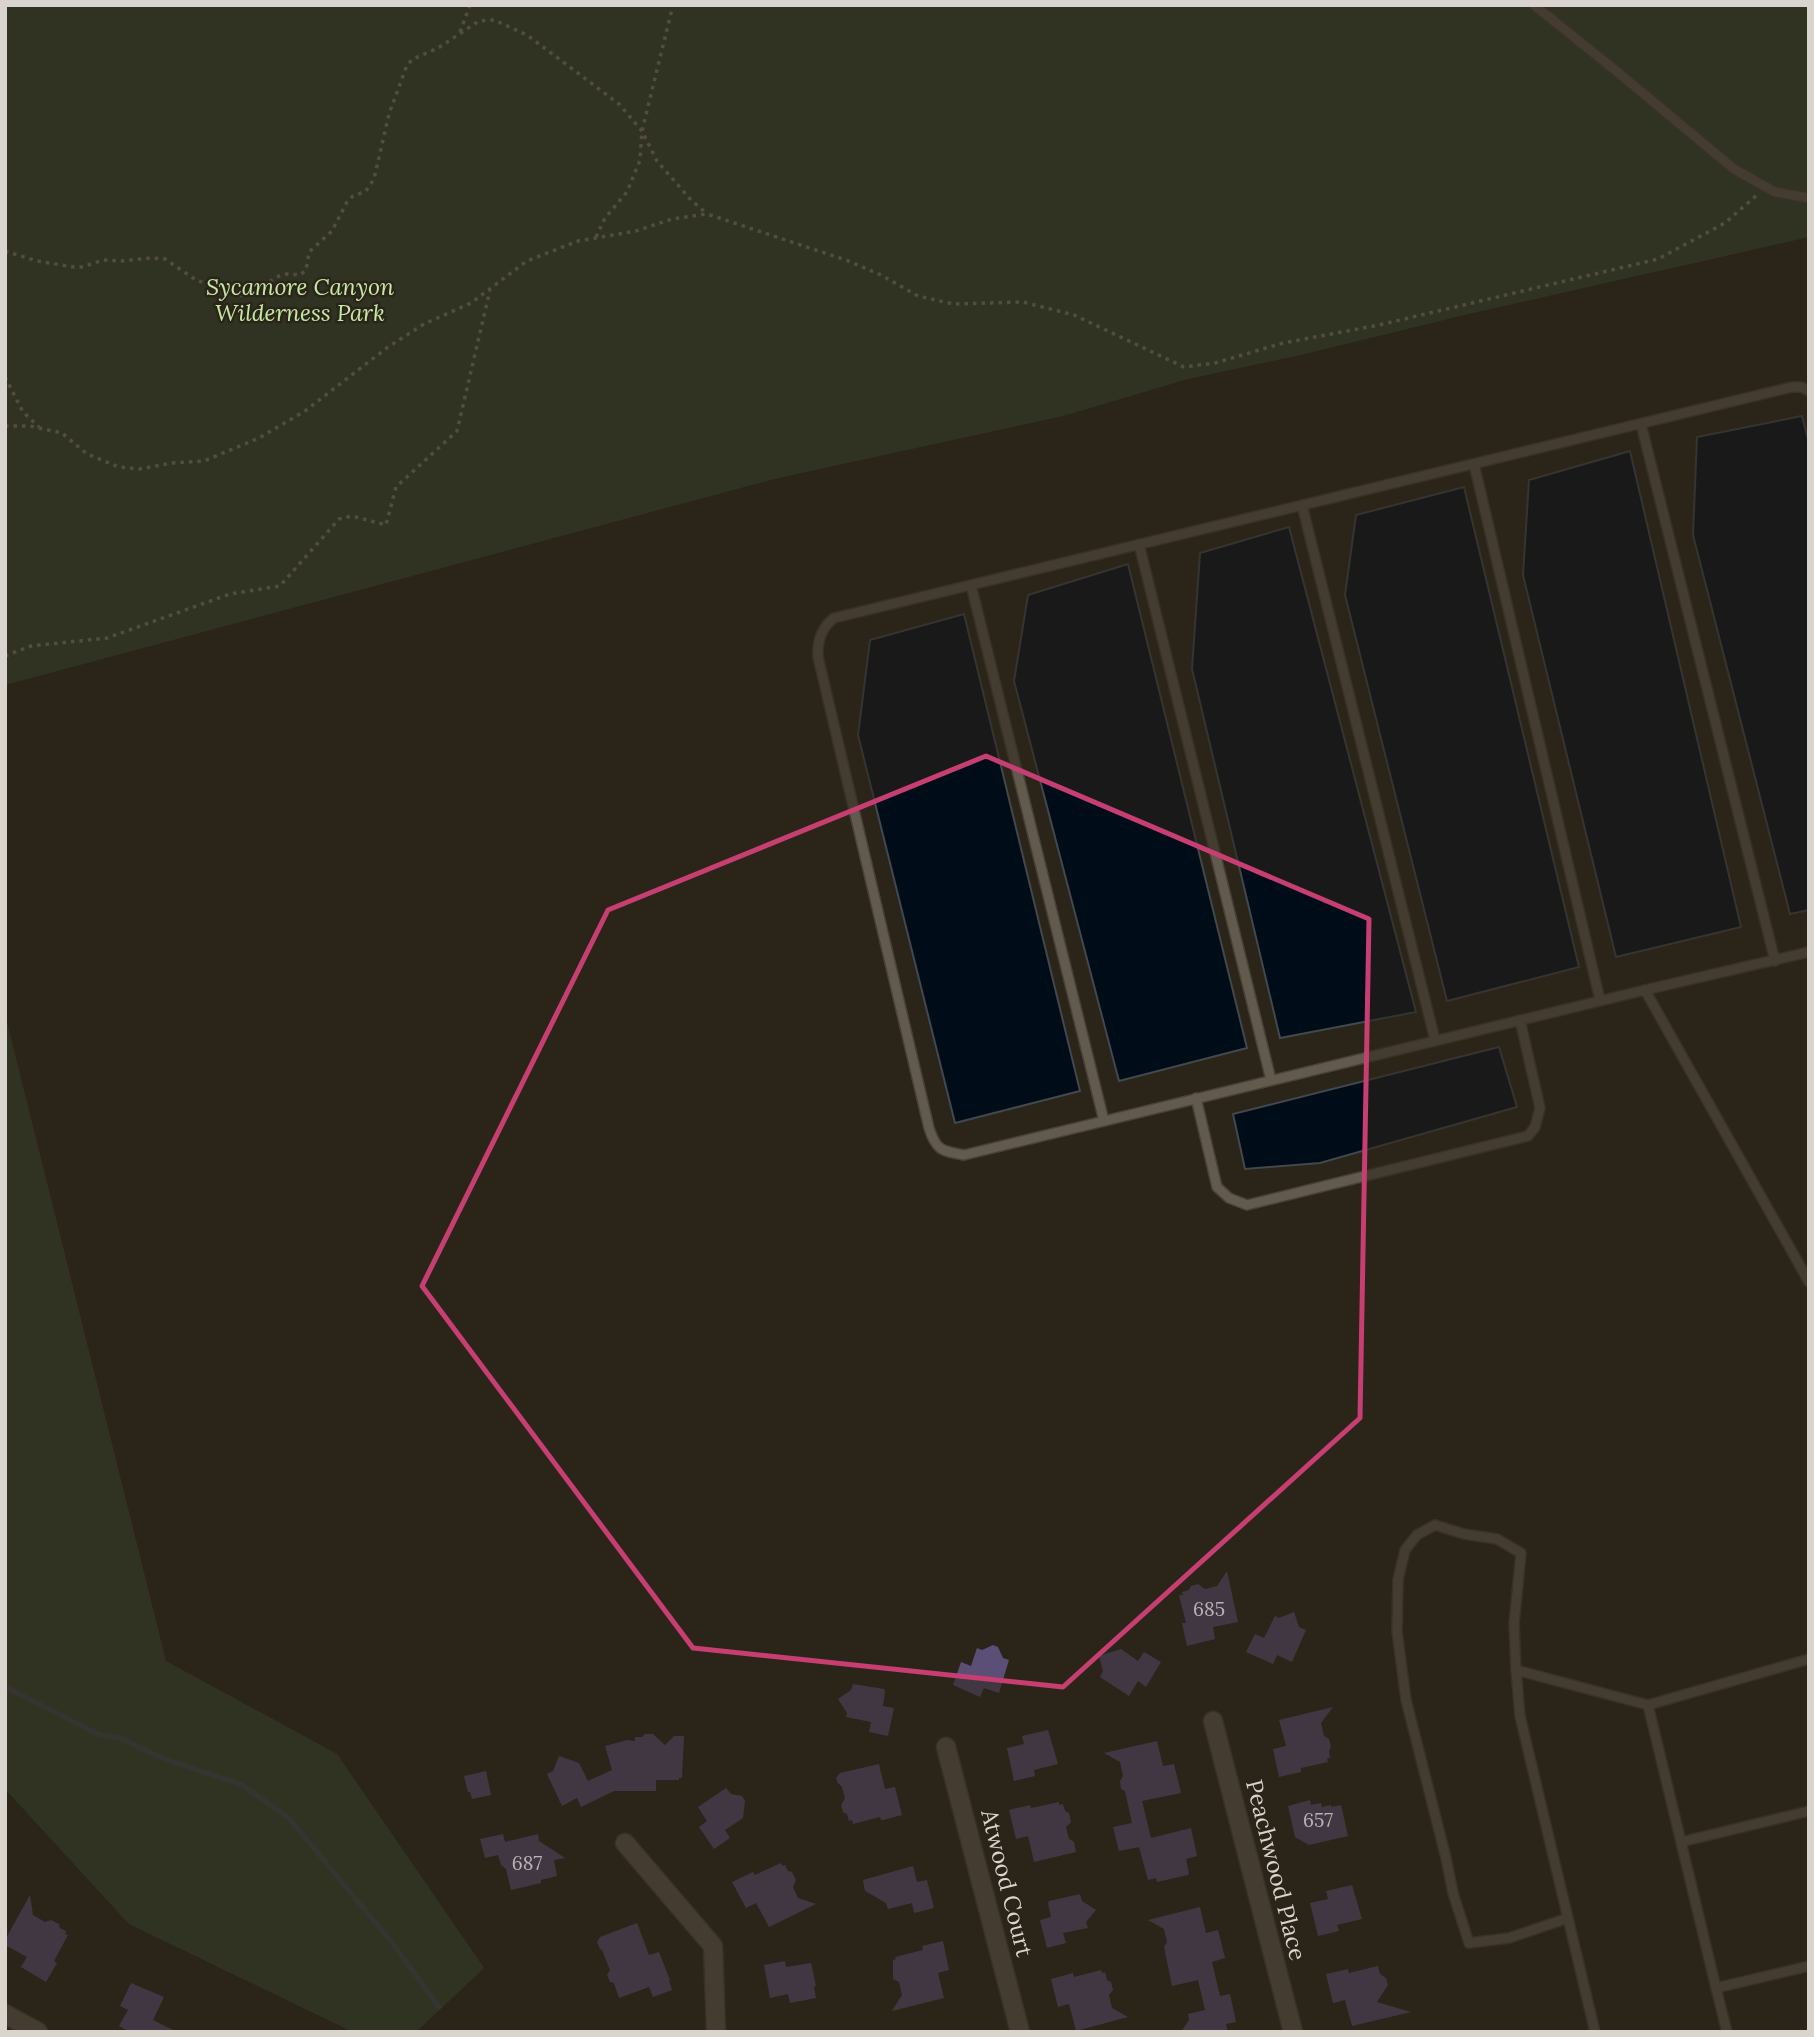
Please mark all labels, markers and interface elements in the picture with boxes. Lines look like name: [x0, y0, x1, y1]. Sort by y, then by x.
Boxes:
park label: Sycamore Canyon Wilderness Park: [206, 272, 394, 327]
house number: 685: [1193, 1597, 1225, 1621]
street label: Peachwood Place: [1240, 1776, 1313, 1963]
street label: Atwood Court: [975, 1805, 1040, 1960]
house number: 657: [1303, 1808, 1333, 1832]
house number: 687: [512, 1851, 542, 1875]

